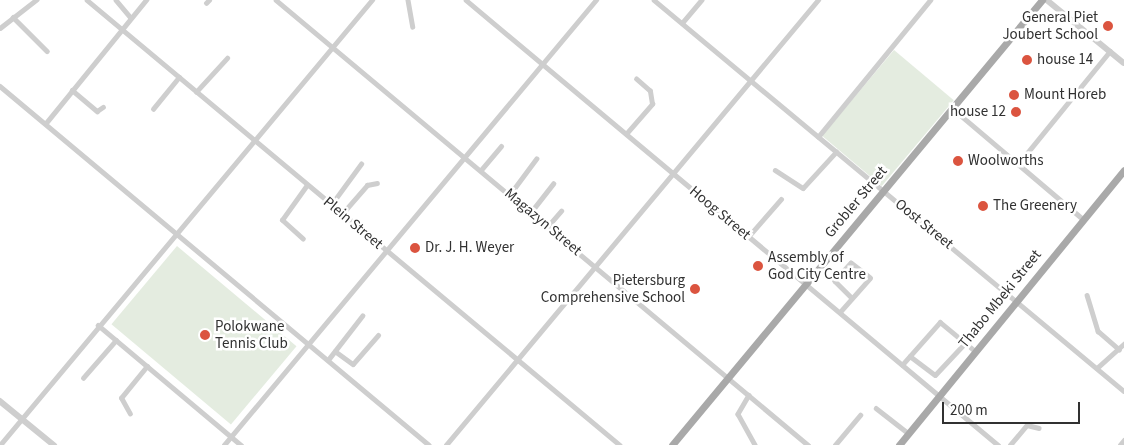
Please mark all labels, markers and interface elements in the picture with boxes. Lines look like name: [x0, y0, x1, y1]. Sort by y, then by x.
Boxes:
place label: General Piet Joubert School: [1002, 8, 1098, 43]
marker: General Piet Joubert School: [1102, 20, 1114, 32]
place label: house 14: [1037, 51, 1093, 69]
marker: house 14: [1021, 54, 1033, 66]
place label: Mount Horeb: [1024, 86, 1106, 104]
marker: Mount Horeb: [1008, 89, 1020, 101]
place label: house 12: [950, 103, 1006, 121]
marker: house 12: [1010, 106, 1022, 118]
place label: Woolworths: [968, 152, 1043, 170]
marker: Woolworths: [952, 155, 964, 167]
street label: Grobler Street: [821, 163, 891, 241]
street label: Hoog Street: [686, 182, 754, 244]
street label: Magazyn Street: [501, 184, 585, 260]
street label: Plein Street: [320, 193, 386, 253]
street label: Oost Street: [891, 195, 957, 253]
place label: The Greenery: [993, 197, 1077, 215]
marker: The Greenery: [977, 200, 989, 212]
place label: Dr. J. H. Weyer: [425, 239, 514, 257]
marker: Dr. J. H. Weyer: [409, 242, 421, 254]
street label: Thabo Mbeki Street: [955, 246, 1045, 352]
place label: Assembly of God City Centre: [768, 248, 866, 283]
marker: Assembly of God City Centre: [752, 260, 764, 272]
place label: Pietersburg Comprehensive School: [541, 271, 685, 306]
marker: Pietersburg Comprehensive School: [689, 283, 701, 295]
place label: Polokwane Tennis Club: [215, 317, 288, 352]
marker: Polokwane Tennis Club: [199, 329, 211, 341]
scale bar: [944, 392, 1082, 424]
text: 200 m: [950, 400, 988, 421]

